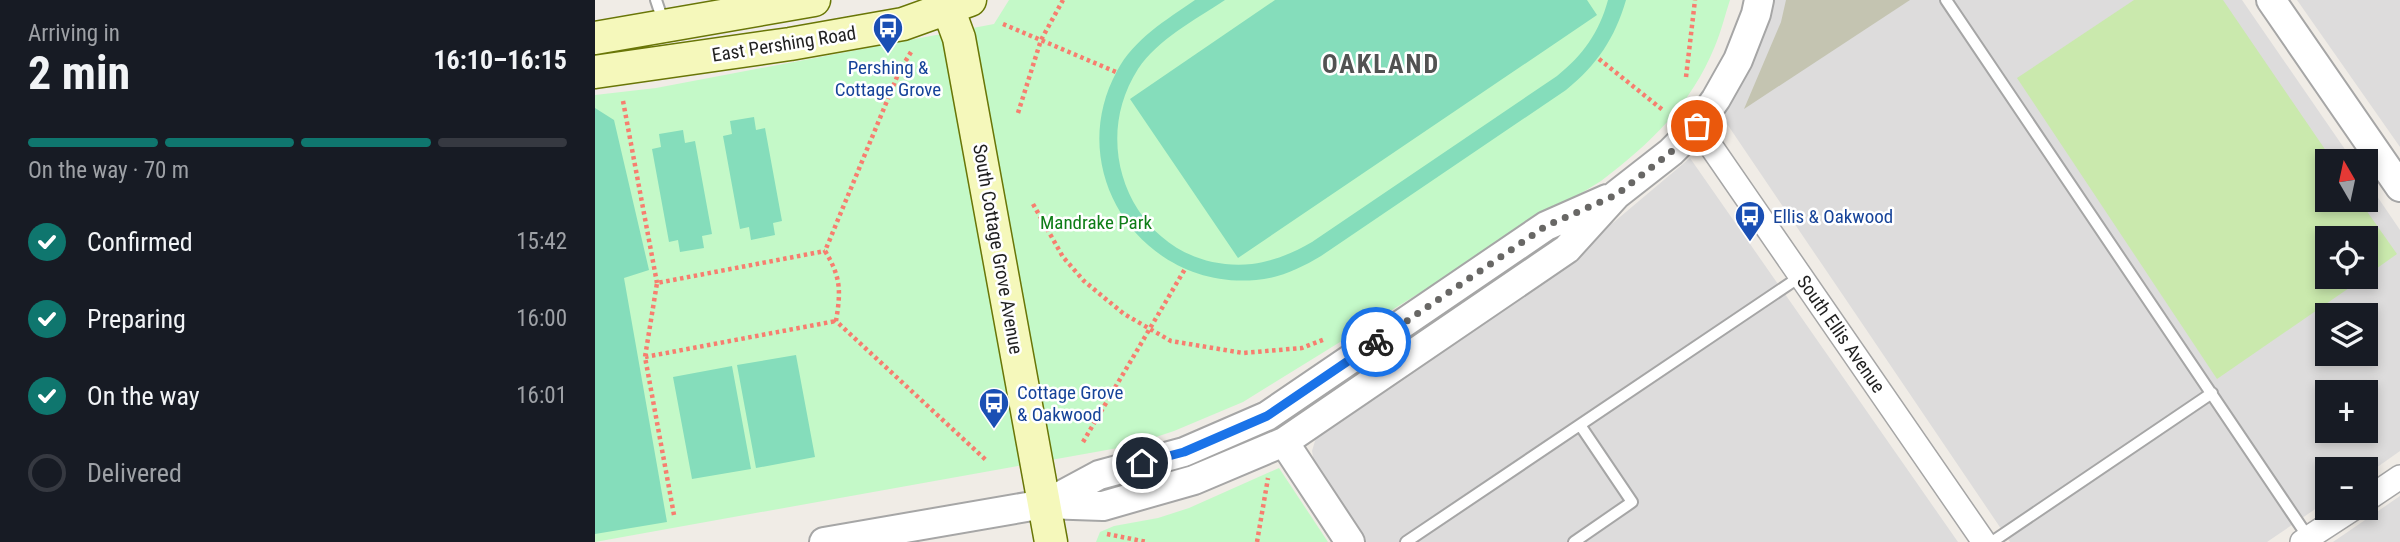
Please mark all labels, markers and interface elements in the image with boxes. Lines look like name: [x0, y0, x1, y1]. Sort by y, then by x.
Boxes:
bus stop icon: Pershing & Cottage Grove: [871, 11, 905, 55]
text: Arriving in: [28, 20, 120, 47]
street label: East Pershing Road: [710, 21, 858, 67]
text: 16:10–16:15: [433, 45, 567, 75]
text: 2 min: [28, 46, 130, 100]
district label: OAKLAND: [1322, 49, 1440, 79]
place label: Pershing & Cottage Grove: [835, 56, 941, 101]
pin: [1667, 96, 1727, 156]
icon: bag: [1678, 107, 1716, 145]
street label: South Cottage Grove Avenue: [968, 142, 1028, 356]
north arrow: [2315, 149, 2378, 212]
map controls: [2315, 149, 2378, 520]
text: On the way · 70 m: [28, 157, 189, 184]
bus stop icon: Ellis & Oakwood: [1733, 199, 1767, 243]
place label: Ellis & Oakwood: [1773, 205, 1893, 228]
park label: Mandrake Park: [1040, 211, 1152, 234]
icon: check: [28, 223, 66, 261]
button: locate: [2315, 226, 2378, 289]
text: Confirmed: [87, 227, 193, 257]
text: 15:42: [516, 228, 567, 255]
street label: South Ellis Avenue: [1792, 271, 1890, 397]
icon: check: [28, 300, 66, 338]
button: layers: [2315, 303, 2378, 366]
text: Preparing: [87, 304, 186, 334]
text: 16:00: [516, 305, 567, 332]
courier: [1341, 307, 1411, 377]
icon: bike: [1357, 323, 1395, 361]
icon: check: [28, 377, 66, 415]
button: +: [2315, 380, 2378, 443]
text: On the way: [87, 381, 200, 411]
place label: Cottage Grove & Oakwood: [1017, 381, 1124, 426]
text: 16:01: [516, 382, 567, 409]
bus stop icon: Cottage Grove & Oakwood: [977, 386, 1011, 430]
pin: [1112, 433, 1172, 493]
icon: home: [1123, 444, 1161, 482]
button: −: [2315, 457, 2378, 520]
text: Delivered: [87, 458, 182, 488]

